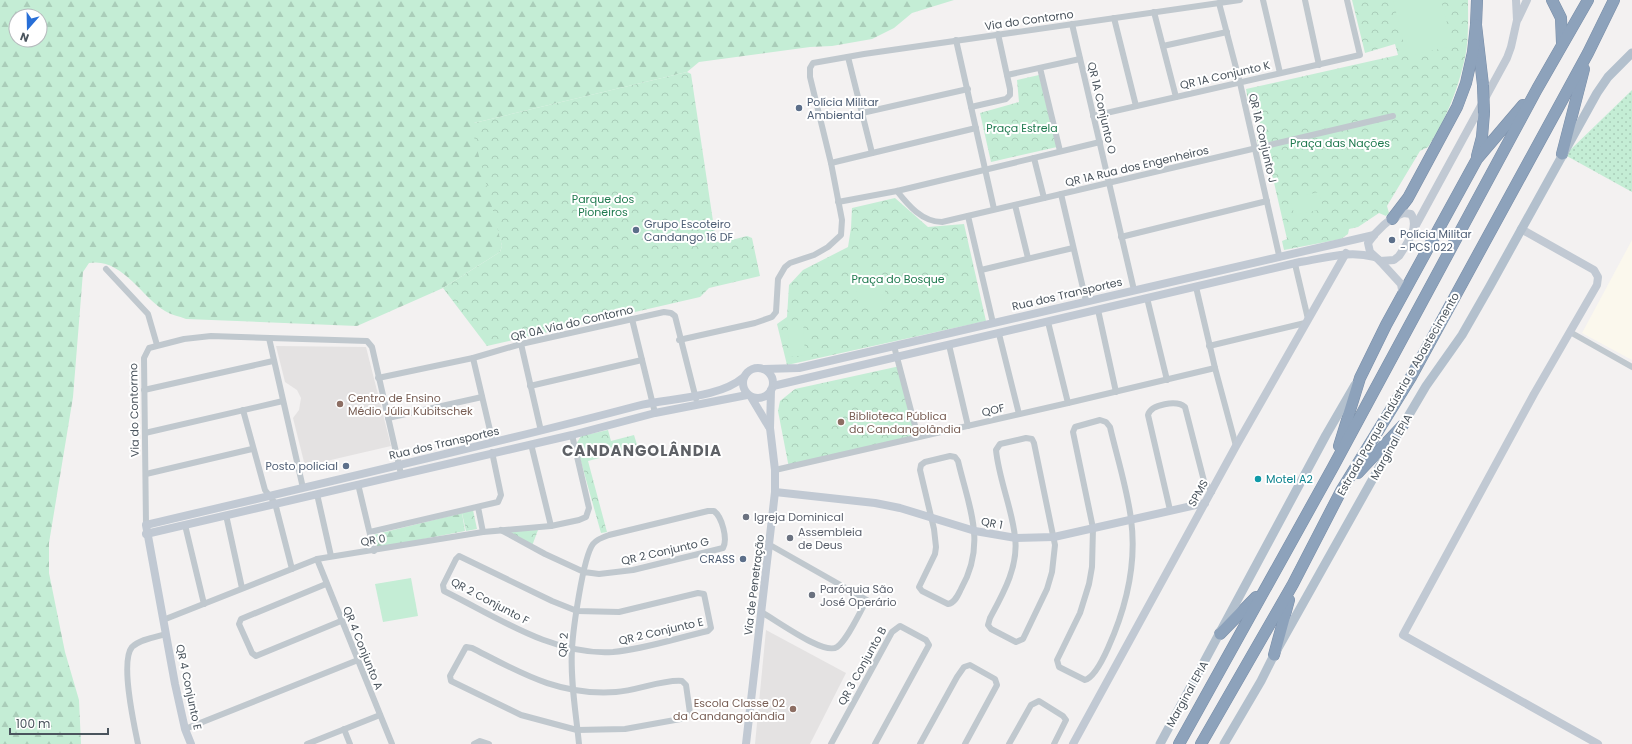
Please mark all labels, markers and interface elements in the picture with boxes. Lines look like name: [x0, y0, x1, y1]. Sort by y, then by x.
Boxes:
street label: Via do Contorno: [983, 6, 1075, 34]
north arrow: [8, 8, 48, 48]
text: N: [18, 28, 31, 46]
street label: QR 1A Conjunto K: [1178, 57, 1272, 93]
street label: QR 1A Conjunto O: [1084, 60, 1120, 156]
street label: QR 1A Conjunto J: [1245, 92, 1281, 184]
place label: Polícia Militar Ambiental: [807, 94, 879, 123]
marker: Polícia Militar Ambiental: [794, 103, 804, 113]
park label: Praça Estrela: [986, 120, 1058, 136]
park label: Praça das Nações: [1290, 135, 1390, 151]
street label: QR 1A Rua dos Engenheiros: [1064, 142, 1211, 190]
park label: Parque dos Pioneiros: [572, 191, 634, 220]
place label: Grupo Escoteiro Candango 16 DF: [644, 216, 734, 245]
marker: Grupo Escoteiro Candango 16 DF: [631, 225, 641, 235]
place label: Polícia Militar - PCS 022: [1400, 226, 1472, 255]
marker: Polícia Militar - PCS 022: [1387, 235, 1397, 245]
park label: Praça do Bosque: [851, 271, 945, 287]
street label: Rua dos Transportes: [1010, 273, 1124, 314]
street label: Estrada Parque Indústria e Abastecimento: [1333, 289, 1463, 499]
street label: QR 0A Via do Contorno: [509, 301, 635, 345]
street label: Via do Contormo: [125, 363, 143, 457]
place label: Centro de Ensino Médio Júlia Kubitschek: [348, 390, 473, 419]
marker: Centro de Ensino Médio Júlia Kubitschek: [335, 399, 345, 409]
street label: QOF: [980, 400, 1006, 420]
place label: Biblioteca Pública da Candangolândia: [849, 408, 961, 437]
street label: Marginal EPIA: [1366, 411, 1416, 483]
marker: Biblioteca Pública da Candangolândia: [836, 417, 846, 427]
street label: Rua dos Transportes: [387, 422, 501, 463]
district label: CANDANGOLÂNDIA: [562, 440, 722, 461]
place label: Posto policial: [265, 458, 338, 474]
marker: Posto policial: [341, 461, 351, 471]
place label: Motel A2: [1266, 471, 1313, 487]
marker: Motel A2: [1253, 474, 1263, 484]
street label: SPMS: [1184, 477, 1212, 509]
place label: Igreja Dominical: [754, 509, 844, 525]
marker: Igreja Dominical: [741, 512, 751, 522]
street label: QR 1: [980, 513, 1004, 533]
place label: Assembleia de Deus: [798, 524, 862, 553]
street label: QR 0: [359, 530, 387, 550]
street label: QR 2 Conjunto G: [620, 533, 711, 569]
marker: Assembleia de Deus: [785, 533, 795, 543]
street label: Via de Penetração: [740, 534, 768, 636]
place label: CRASS: [699, 551, 735, 567]
marker: CRASS: [738, 554, 748, 564]
street label: QR 2 Conjunto F: [448, 574, 532, 629]
place label: Paróquia São José Operário: [820, 581, 897, 610]
marker: Paróquia São José Operário: [807, 590, 817, 600]
street label: QR 4 Conjunto A: [339, 604, 387, 693]
street label: QR 2 Conjunto E: [617, 613, 705, 649]
street label: QR 3 Conjunto B: [834, 623, 890, 708]
street label: QR 2: [554, 632, 572, 658]
street label: QR 4 Conjunto E: [172, 643, 206, 731]
street label: Marginal EPIA: [1162, 658, 1212, 730]
place label: Escola Classe 02 da Candangolândia: [673, 695, 785, 724]
marker: Escola Classe 02 da Candangolândia: [788, 704, 798, 714]
scale bar: [10, 710, 108, 736]
text: 100 m: [16, 715, 50, 732]

